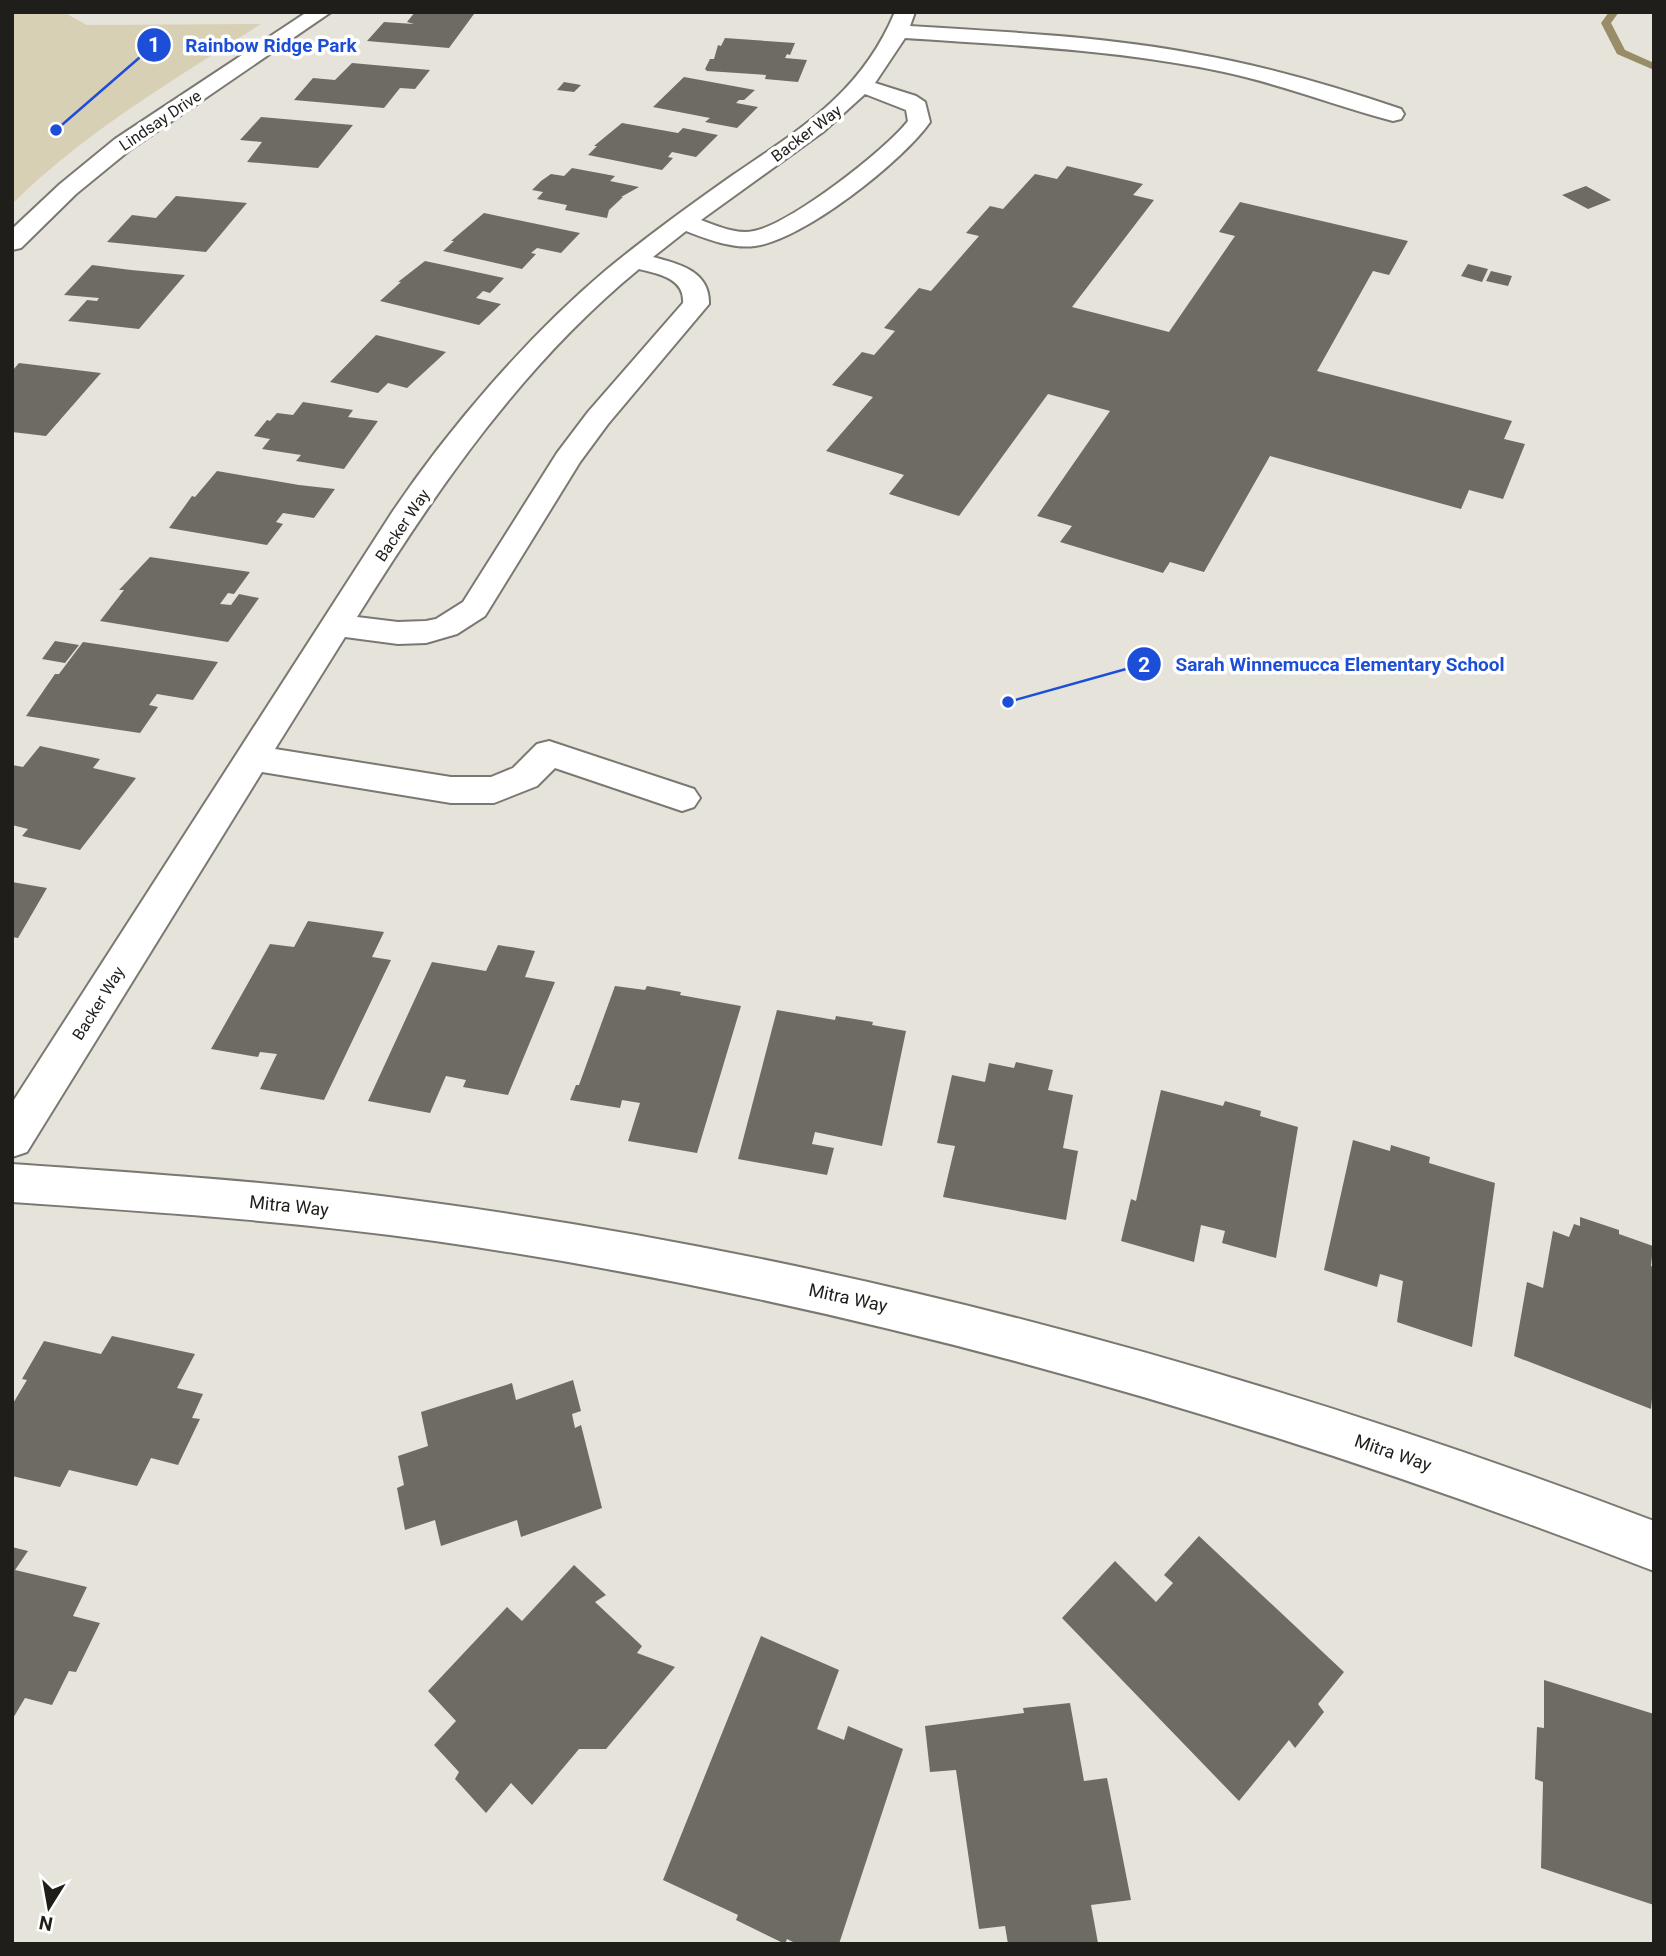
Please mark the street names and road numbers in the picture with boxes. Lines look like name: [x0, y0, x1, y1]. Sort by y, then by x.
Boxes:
street label: Lindsay Drive: [116, 86, 205, 155]
street label: Backer Way: [767, 101, 845, 166]
street label: Backer Way: [371, 485, 434, 565]
street label: Backer Way: [68, 963, 129, 1043]
street label: Mitra Way: [248, 1191, 330, 1220]
street label: Mitra Way: [807, 1279, 890, 1316]
street label: Mitra Way: [1352, 1430, 1435, 1476]

